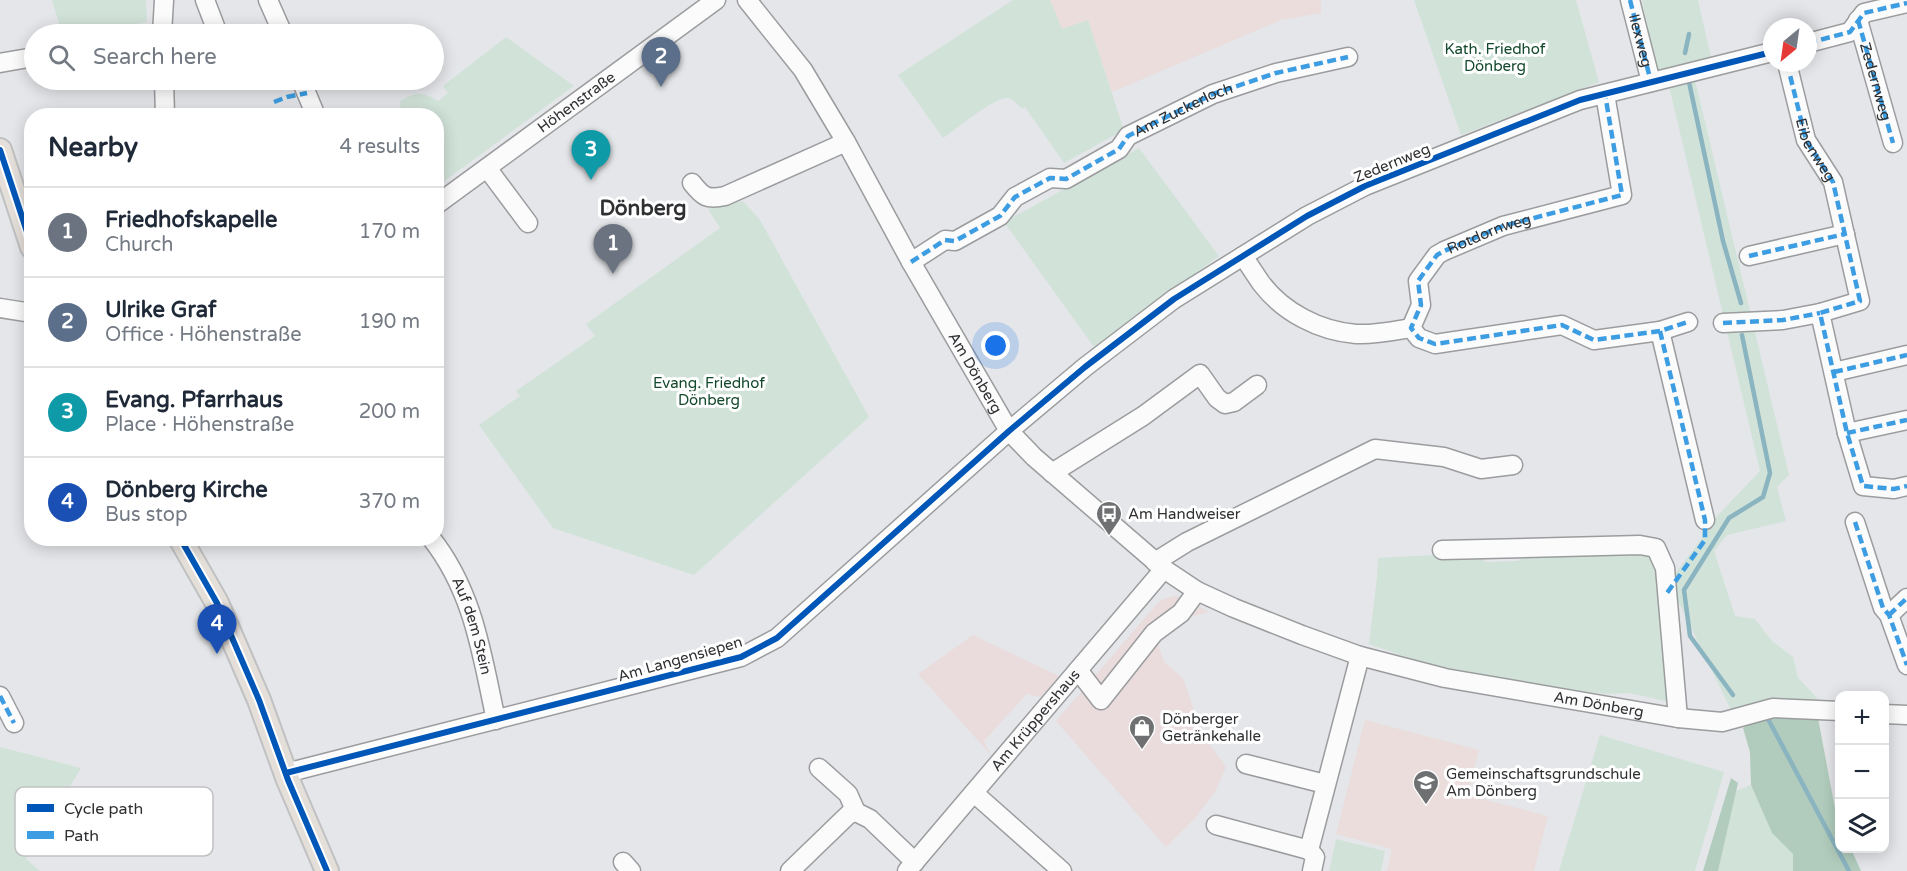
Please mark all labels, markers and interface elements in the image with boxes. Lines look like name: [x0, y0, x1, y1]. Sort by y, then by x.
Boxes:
street label: Ilexweg: [1625, 12, 1656, 69]
north arrow: [1763, 18, 1817, 72]
search box: [24, 24, 444, 90]
pin: 2: [642, 38, 680, 87]
park label: Kath. Friedhof Dönberg: [1444, 40, 1546, 75]
street label: Zedernweg: [1856, 40, 1895, 123]
icon: search: [45, 41, 78, 74]
text: Search here: [93, 44, 217, 70]
street label: Höhenstraße: [534, 68, 619, 137]
street label: Am Zuckerloch: [1131, 79, 1235, 141]
street label: Eibenweg: [1792, 116, 1839, 185]
pin: 3: [572, 130, 610, 180]
text: Nearby: [48, 132, 138, 163]
text: 4 results: [340, 135, 420, 159]
street label: Zedernweg: [1351, 140, 1433, 186]
district label: Dönberg: [599, 196, 687, 221]
text: Friedhofskapelle: [105, 207, 278, 233]
street label: Rotdornweg: [1444, 210, 1533, 258]
text: 1: [61, 220, 74, 244]
text: 170 m: [359, 220, 420, 244]
pin: 1: [594, 224, 632, 274]
text: Church: [105, 233, 173, 257]
text: Ulrike Graf: [105, 297, 216, 323]
text: 2: [61, 310, 74, 334]
text: 190 m: [359, 310, 420, 334]
text: Office · Höhenstraße: [105, 323, 302, 347]
street label: Am Dönberg: [945, 329, 1006, 417]
your location: [981, 331, 1010, 360]
park label: Evang. Friedhof Dönberg: [653, 374, 765, 409]
text: Evang. Pfarrhaus: [105, 387, 283, 413]
text: 3: [61, 400, 74, 424]
text: 200 m: [359, 400, 420, 424]
text: Place · Höhenstraße: [105, 413, 294, 437]
text: Dönberg Kirche: [105, 477, 268, 503]
text: 4: [61, 490, 74, 514]
text: 370 m: [359, 490, 420, 514]
bus stop icon: Am Handweiser: [1094, 499, 1124, 537]
text: Bus stop: [105, 503, 188, 527]
place label: Am Handweiser: [1128, 505, 1241, 523]
street label: Auf dem Stein: [448, 574, 495, 676]
pin: 4: [198, 604, 236, 654]
street label: Am Langensiepen: [616, 633, 744, 685]
street label: Am Krüppershaus: [987, 666, 1084, 775]
street label: Am Dönberg: [1552, 688, 1645, 721]
map controls: [1835, 691, 1889, 853]
button: +: [1835, 691, 1889, 745]
place label: Dönberger Getränkehalle: [1162, 710, 1261, 745]
shop icon: Dönberger Getränkehalle: [1127, 713, 1157, 751]
button: −: [1835, 745, 1889, 799]
place label: Gemeinschaftsgrundschule Am Dönberg: [1446, 765, 1641, 800]
school or university icon: Gemeinschaftsgrundschule Am Dönberg: [1411, 768, 1441, 806]
legend: [15, 787, 213, 856]
text: Cycle path: [64, 799, 143, 819]
button: layers: [1835, 799, 1889, 853]
text: Path: [64, 826, 99, 846]

